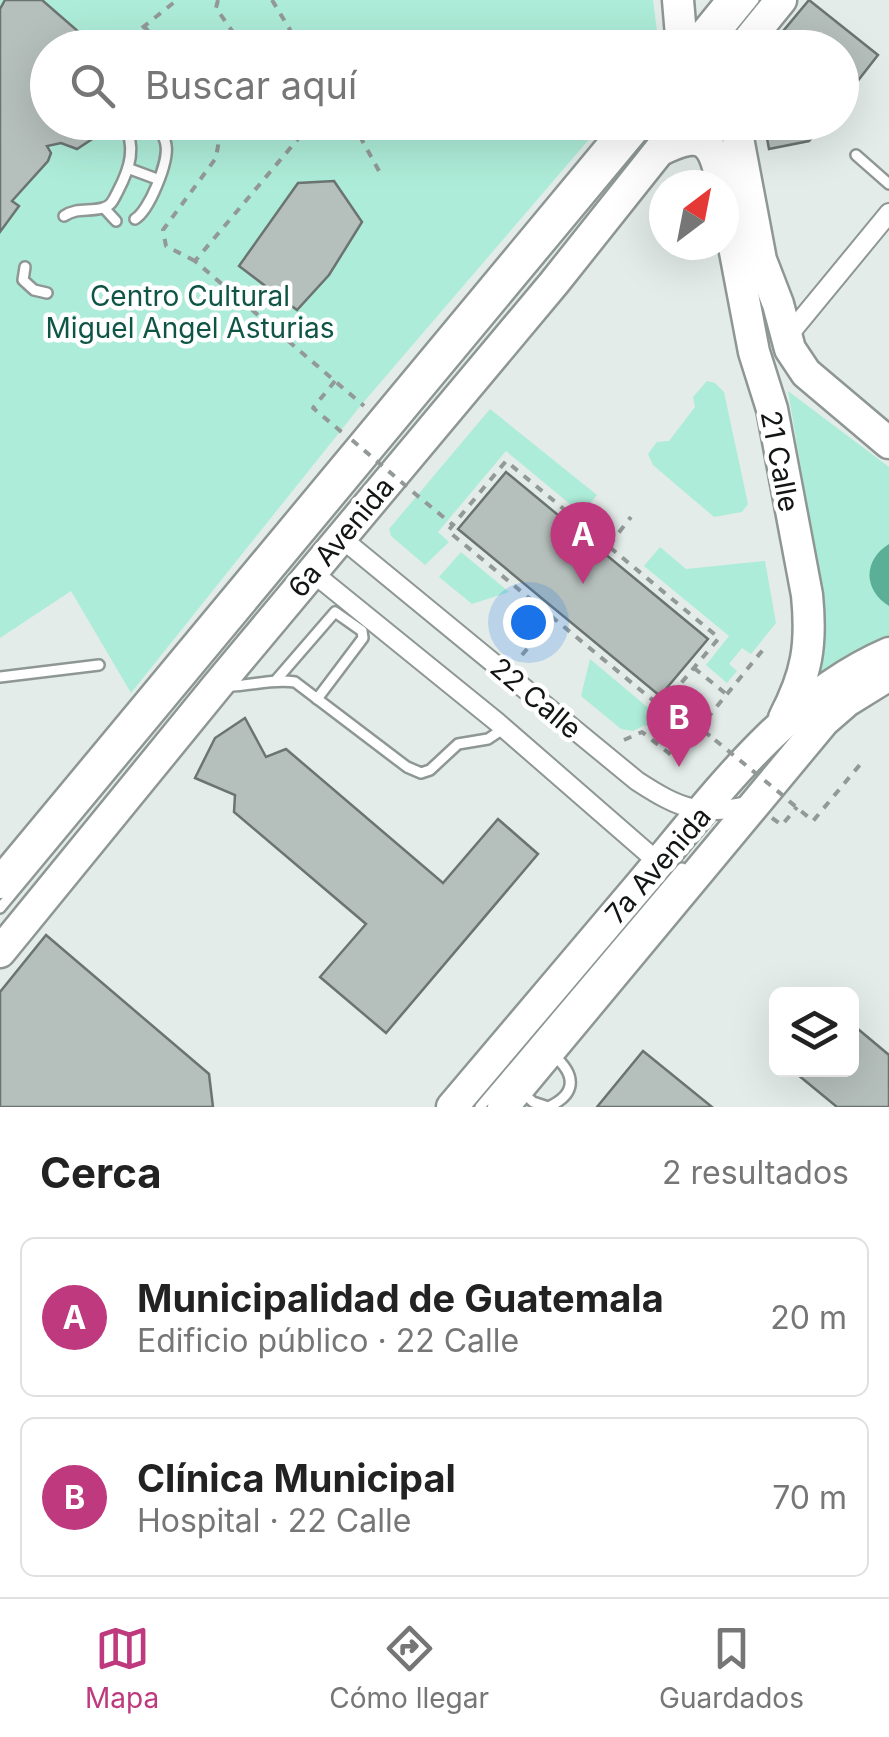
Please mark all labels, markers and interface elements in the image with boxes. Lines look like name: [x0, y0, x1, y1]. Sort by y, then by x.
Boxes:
search box: [30, 30, 859, 140]
icon: search: [65, 58, 120, 113]
text: Buscar aquí: [145, 62, 357, 108]
north arrow: [649, 170, 739, 260]
park label: Centro Cultural Miguel Angel Asturias: [46, 279, 334, 345]
street label: 21 Calle: [754, 407, 806, 515]
street label: 6a Avenida: [281, 470, 401, 604]
pin: A: [550, 502, 616, 584]
your location: [503, 597, 554, 648]
street label: 22 Calle: [484, 650, 588, 746]
pin: B: [646, 684, 712, 767]
street label: 7a Avenida: [598, 800, 718, 930]
map controls: [769, 987, 859, 1077]
button: layers: [769, 987, 859, 1077]
text: Cerca: [40, 1147, 162, 1198]
text: 2 resultados: [662, 1153, 849, 1192]
text: Municipalidad de Guatemala: [137, 1275, 664, 1321]
text: A: [63, 1298, 86, 1337]
text: 20 m: [770, 1298, 847, 1337]
text: Edificio público · 22 Calle: [137, 1321, 519, 1360]
text: Clínica Municipal: [137, 1455, 456, 1501]
text: B: [64, 1478, 85, 1517]
text: 70 m: [772, 1478, 847, 1517]
text: Hospital · 22 Calle: [137, 1501, 411, 1540]
tab: Mapa: [85, 1621, 159, 1715]
tab: Cómo llegar: [329, 1621, 489, 1715]
tab: Guardados: [659, 1621, 804, 1715]

